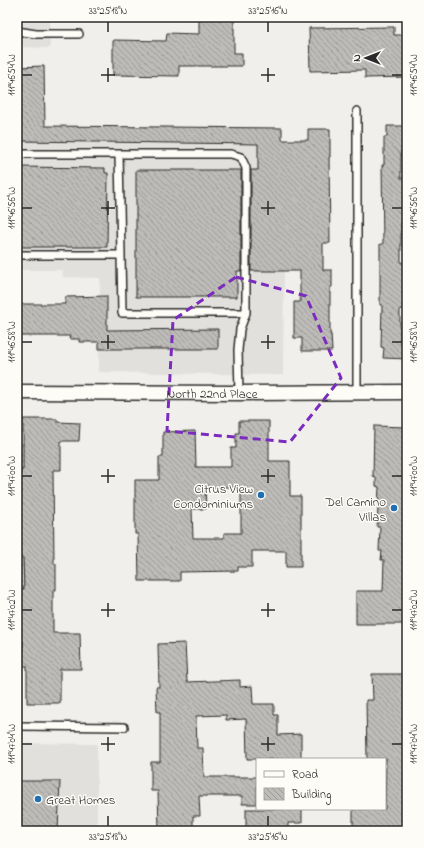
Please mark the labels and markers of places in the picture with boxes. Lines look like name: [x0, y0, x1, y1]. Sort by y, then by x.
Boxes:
place label: Citrus View Condominiums: [173, 480, 253, 514]
marker: Citrus View Condominiums: [256, 490, 266, 500]
place label: Del Camino Villas: [324, 493, 386, 527]
marker: Del Camino Villas: [389, 503, 399, 513]
place label: Great Homes: [46, 791, 116, 810]
marker: Great Homes: [33, 794, 43, 804]

